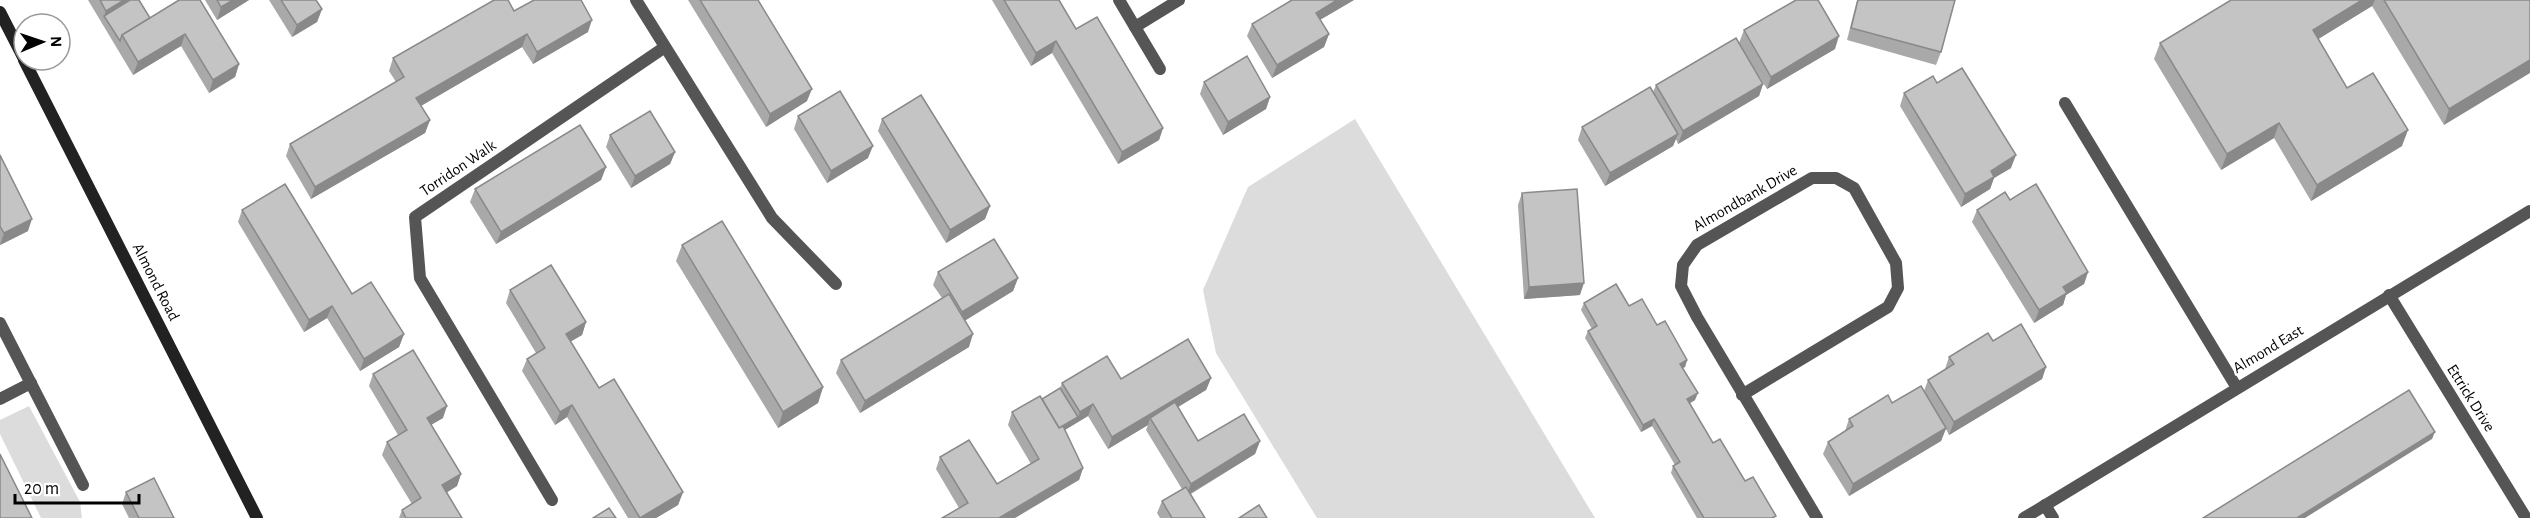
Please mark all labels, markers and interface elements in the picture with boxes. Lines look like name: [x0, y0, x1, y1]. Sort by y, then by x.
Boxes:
north arrow: [12, 12, 72, 72]
text: N: [48, 36, 64, 47]
street label: Torridon Walk: [417, 136, 499, 199]
street label: Almondbank Drive: [1690, 162, 1800, 234]
street label: Almond Road: [130, 241, 182, 323]
street label: Almond East: [2230, 322, 2306, 376]
street label: Ettrick Drive: [2444, 362, 2498, 434]
scale bar: [15, 467, 140, 505]
text: 20 m: [24, 480, 59, 498]

